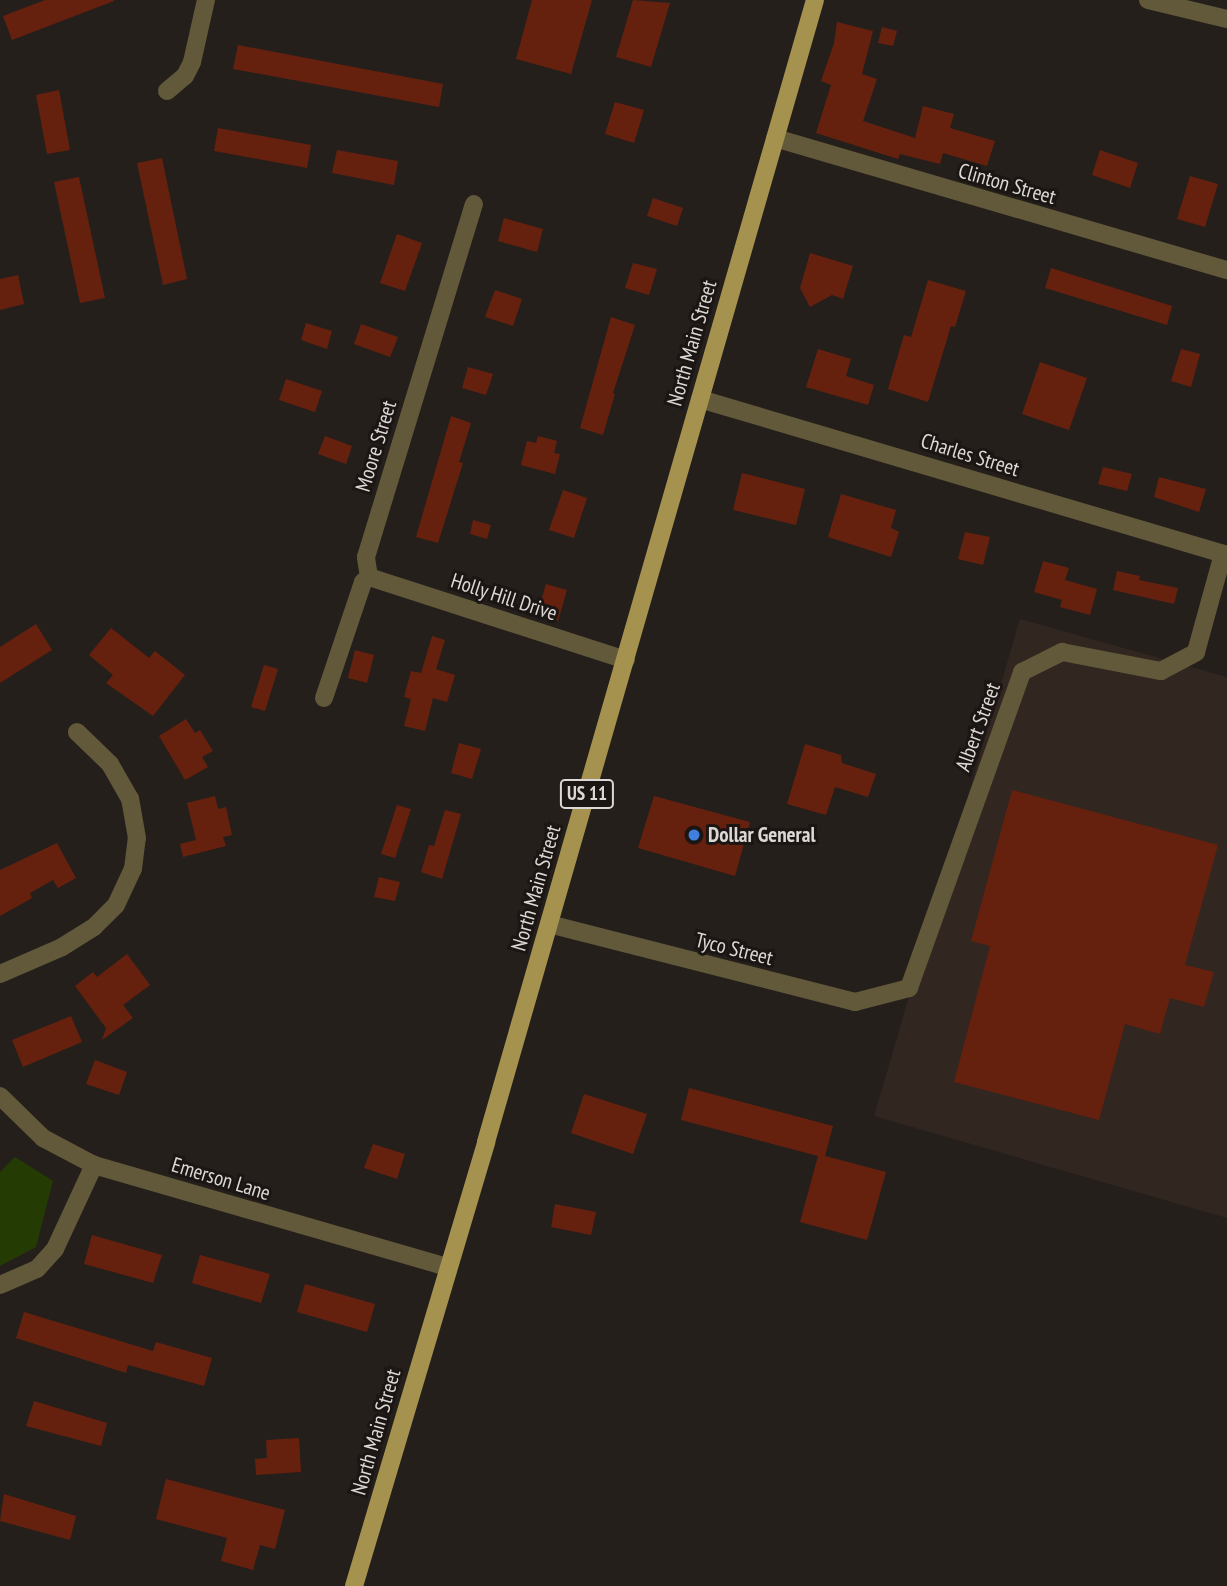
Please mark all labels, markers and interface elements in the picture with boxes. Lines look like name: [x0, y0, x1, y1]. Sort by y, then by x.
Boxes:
street label: Clinton Street: [955, 158, 1059, 210]
street label: North Main Street: [662, 277, 722, 409]
street label: Moore Street: [350, 397, 402, 495]
street label: Charles Street: [918, 428, 1022, 482]
street label: Holly Hill Drive: [447, 568, 561, 626]
street label: Albert Street: [950, 679, 1006, 775]
road number: US 11: [559, 778, 615, 810]
street label: North Main Street: [506, 822, 566, 954]
place label: Dollar General: [708, 822, 816, 848]
marker: Dollar General: [686, 827, 702, 843]
street label: Tyco Street: [693, 927, 775, 971]
street label: Emerson Lane: [169, 1152, 273, 1206]
street label: North Main Street: [346, 1366, 406, 1498]

